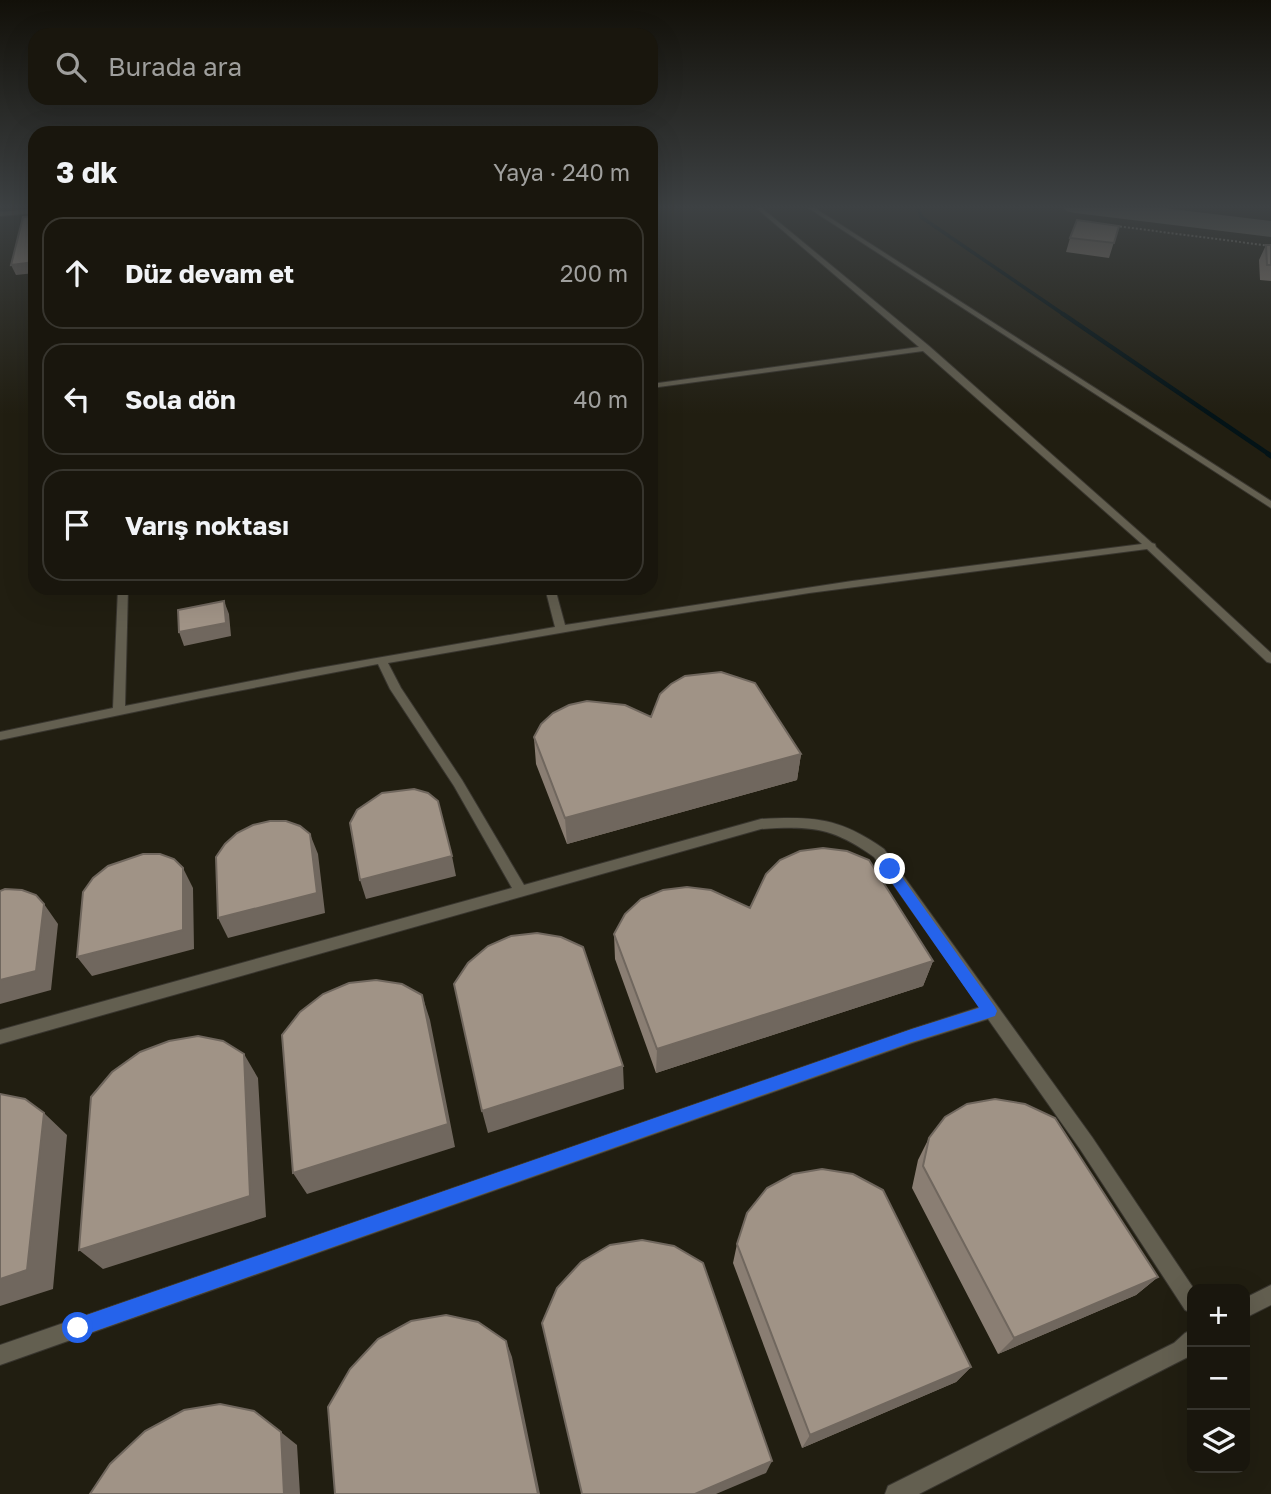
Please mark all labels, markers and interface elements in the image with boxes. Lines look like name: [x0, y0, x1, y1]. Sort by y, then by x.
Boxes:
search box: [28, 28, 658, 105]
icon: search: [52, 48, 90, 86]
text: Burada ara: [108, 51, 242, 82]
text: 3 dk: [56, 154, 118, 190]
text: Yaya · 240 m: [493, 158, 630, 186]
icon: ahead: [58, 254, 96, 292]
text: Düz devam et: [125, 258, 294, 289]
text: 200 m: [560, 259, 628, 287]
icon: left: [58, 380, 96, 418]
text: Sola dön: [125, 384, 236, 415]
text: 40 m: [574, 385, 628, 413]
icon: arrive: [58, 506, 96, 544]
text: Varış noktası: [125, 510, 289, 541]
route end: [874, 853, 905, 884]
map controls: [1187, 1284, 1250, 1473]
button: +: [1187, 1284, 1250, 1347]
route start: [62, 1312, 93, 1343]
button: −: [1187, 1347, 1250, 1410]
button: layers: [1187, 1410, 1250, 1473]

